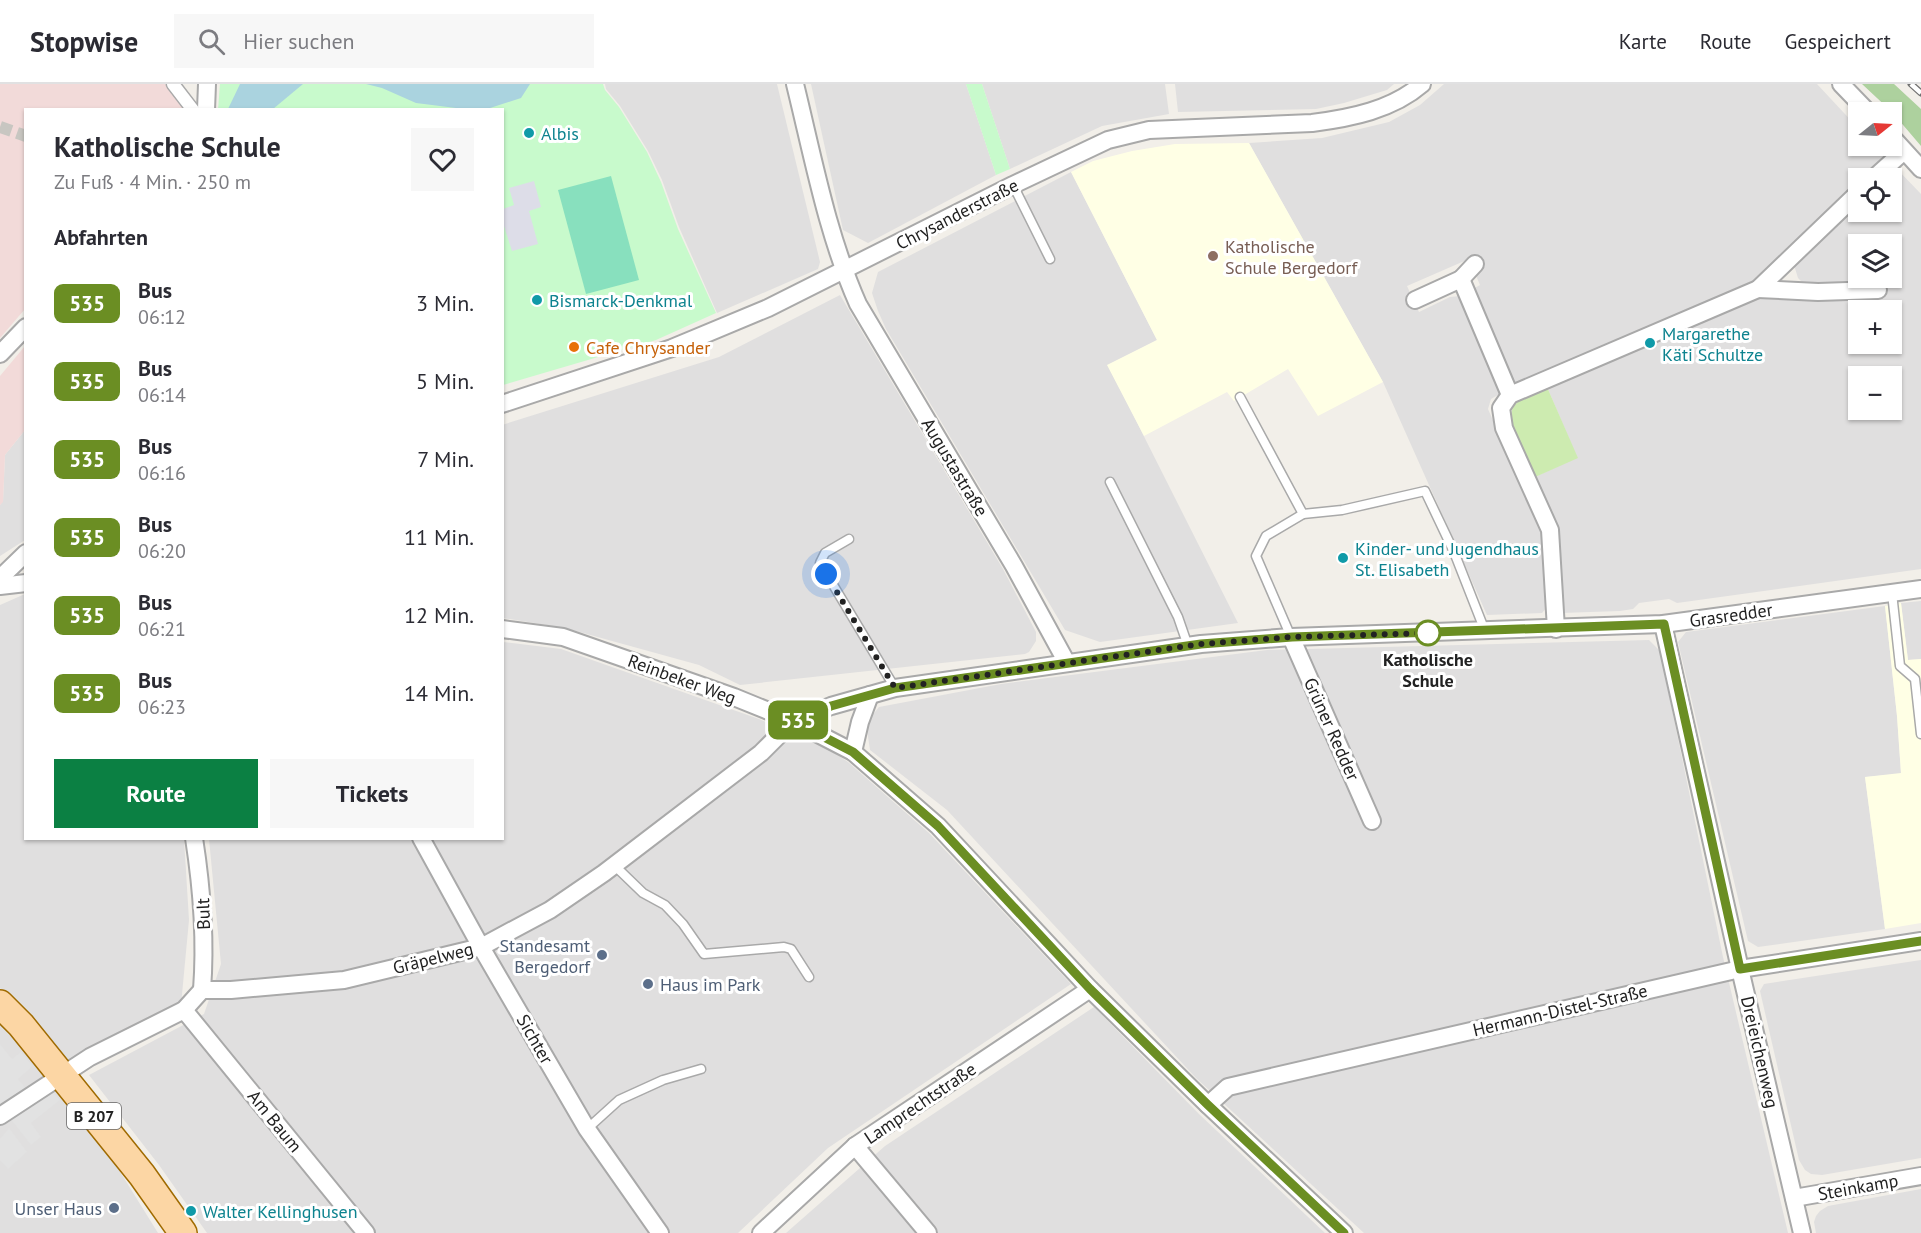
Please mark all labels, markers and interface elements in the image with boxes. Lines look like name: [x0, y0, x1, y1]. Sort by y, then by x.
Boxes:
search box: [174, 14, 594, 68]
text: Stopwise: [30, 23, 138, 60]
icon: search: [195, 25, 228, 58]
text: Hier suchen: [243, 27, 355, 55]
text: Karte: [1619, 28, 1667, 55]
text: Route: [1700, 28, 1751, 55]
text: Gespeichert: [1784, 28, 1891, 55]
north arrow: [1848, 102, 1902, 156]
map controls: [1848, 102, 1902, 420]
place label: Albis: [541, 122, 579, 145]
marker: Albis: [522, 126, 536, 140]
text: Katholische Schule: [54, 128, 281, 165]
button: heart: [411, 128, 474, 191]
button: locate: [1848, 168, 1902, 222]
text: Zu Fuß · 4 Min. · 250 m: [54, 169, 251, 195]
street label: Chrysanderstraße: [892, 173, 1022, 255]
text: Abfahrten: [54, 223, 148, 251]
button: layers: [1848, 234, 1902, 288]
place label: Katholische Schule Bergedorf: [1225, 235, 1358, 279]
marker: Katholische Schule Bergedorf: [1206, 249, 1220, 263]
text: Bus: [138, 276, 172, 304]
text: 3 Min.: [416, 289, 474, 317]
place label: Bismarck-Denkmal: [549, 289, 693, 312]
text: 535: [69, 290, 105, 317]
marker: Bismarck-Denkmal: [530, 293, 544, 307]
button: +: [1848, 300, 1902, 354]
text: 06:12: [138, 304, 186, 330]
place label: Margarethe Käti Schultze: [1662, 322, 1763, 366]
place label: Cafe Chrysander: [586, 336, 710, 359]
marker: Margarethe Käti Schultze: [1643, 336, 1657, 350]
marker: Cafe Chrysander: [567, 340, 581, 354]
text: Bus: [138, 354, 172, 382]
button: −: [1848, 366, 1902, 420]
text: 5 Min.: [416, 367, 474, 395]
text: 535: [69, 368, 105, 395]
text: 06:14: [138, 382, 186, 408]
street label: Augustastraße: [917, 414, 993, 520]
text: Bus: [138, 432, 172, 460]
text: 7 Min.: [417, 445, 474, 473]
text: 535: [69, 446, 105, 473]
text: 06:16: [138, 460, 186, 486]
text: Bus: [138, 510, 172, 538]
text: 11 Min.: [404, 523, 474, 551]
text: 535: [69, 524, 105, 551]
place label: Kinder- und Jugendhaus St. Elisabeth: [1355, 537, 1539, 581]
text: 06:20: [138, 538, 186, 564]
marker: Kinder- und Jugendhaus St. Elisabeth: [1336, 551, 1350, 565]
your location: [811, 559, 841, 589]
text: Bus: [138, 588, 172, 616]
street label: Grasredder: [1688, 598, 1774, 632]
text: 12 Min.: [404, 601, 474, 629]
text: 535: [69, 602, 105, 629]
text: 06:21: [138, 616, 186, 642]
marker: Katholische Schule: [1415, 620, 1441, 646]
place label: Katholische Schule: [1383, 648, 1473, 692]
street label: Reinbeker Weg: [625, 649, 739, 709]
text: Bus: [138, 666, 172, 694]
street label: Grüner Redder: [1299, 674, 1365, 784]
text: 14 Min.: [404, 679, 474, 707]
text: 535: [69, 680, 105, 707]
text: 06:23: [138, 694, 186, 720]
line badge: 535: [764, 700, 832, 740]
text: 535: [780, 707, 816, 734]
button: Route: [54, 759, 258, 828]
button: Tickets: [270, 759, 474, 828]
street label: Bult: [191, 898, 215, 930]
place label: Standesamt Bergedorf: [500, 934, 591, 978]
street label: Gräpelweg: [391, 937, 475, 979]
marker: Standesamt Bergedorf: [595, 948, 609, 962]
place label: Haus im Park: [660, 973, 761, 996]
marker: Haus im Park: [641, 977, 655, 991]
street label: Hermann-Distel-Straße: [1470, 979, 1650, 1041]
street label: Dreieichenweg: [1736, 994, 1784, 1110]
street label: Sichter: [512, 1010, 558, 1068]
street label: Lamprechtstraße: [860, 1057, 980, 1149]
street label: Am Baum: [243, 1085, 307, 1157]
road number: B 207: [67, 1103, 121, 1129]
street label: Steinkamp: [1816, 1169, 1900, 1205]
place label: Unser Haus: [14, 1197, 102, 1220]
place label: Walter Kellinghusen: [203, 1200, 358, 1223]
marker: Unser Haus: [107, 1201, 121, 1215]
marker: Walter Kellinghusen: [184, 1204, 198, 1218]

